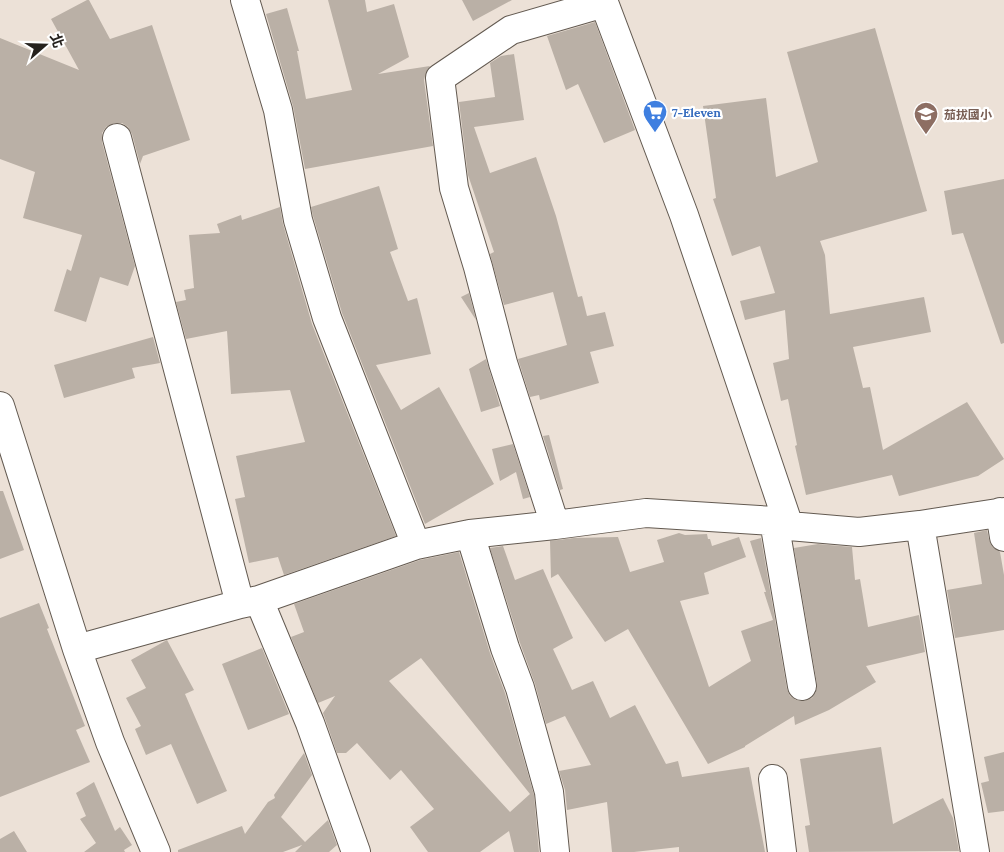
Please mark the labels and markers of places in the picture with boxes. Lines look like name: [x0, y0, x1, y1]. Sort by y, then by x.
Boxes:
supermarket icon: 7-Eleven: [642, 99, 668, 133]
school or university icon: 茄拔國小: [913, 101, 939, 135]
place label: 7-Eleven: [672, 105, 721, 120]
place label: 茄拔國小: [944, 107, 992, 122]

